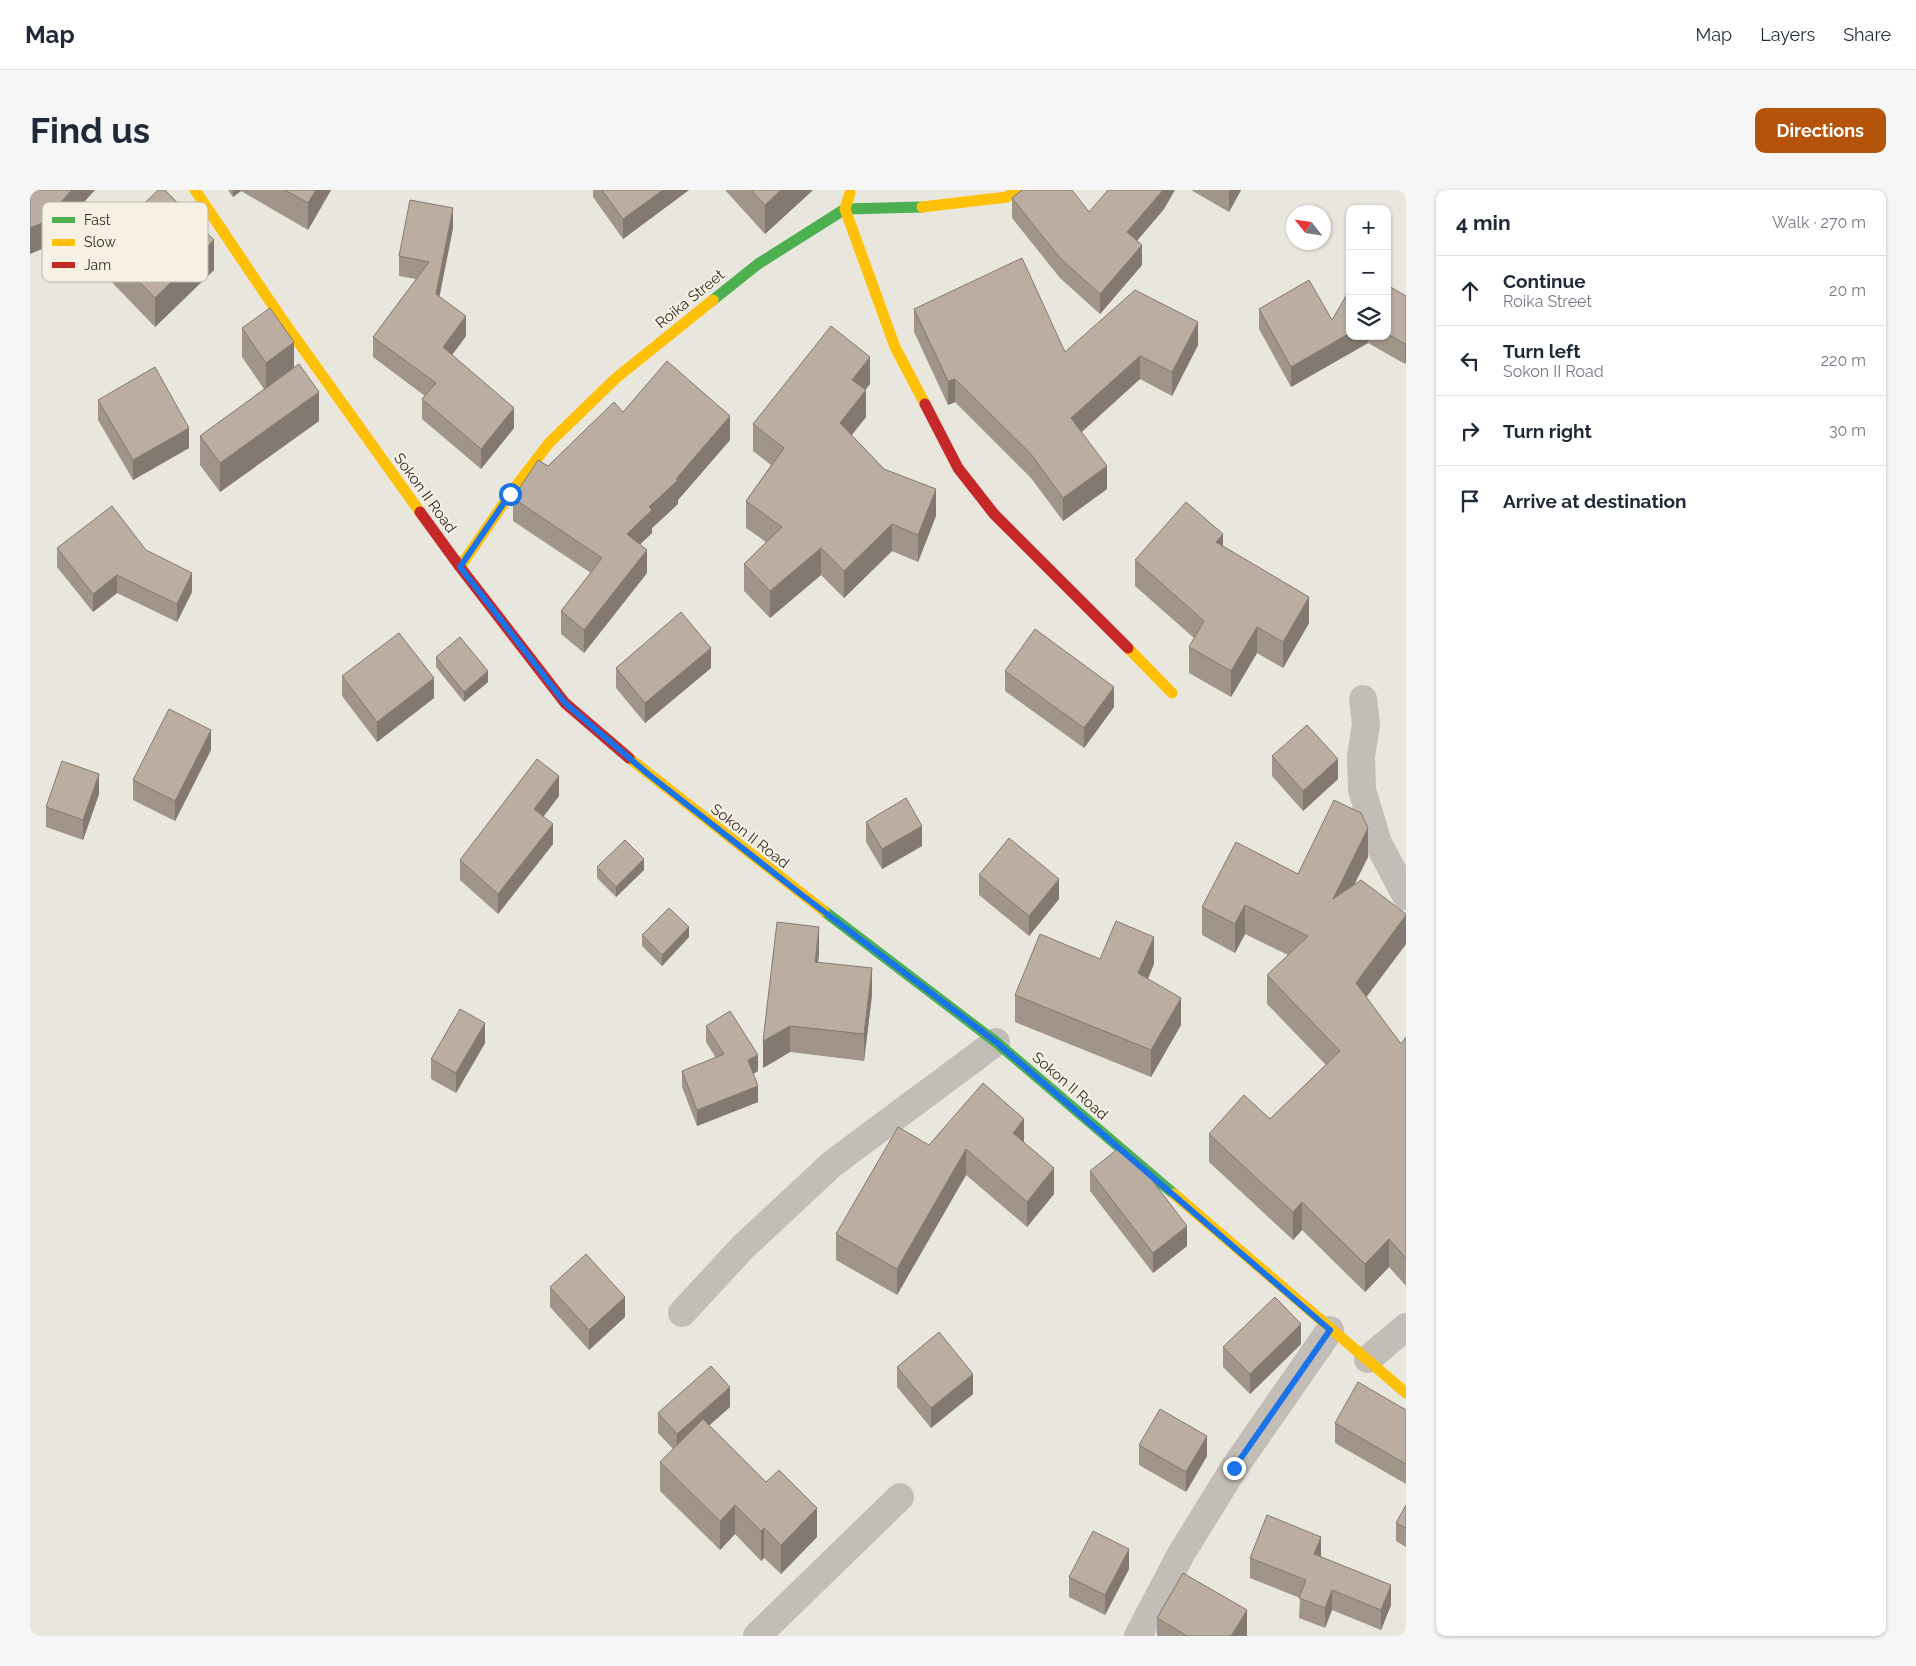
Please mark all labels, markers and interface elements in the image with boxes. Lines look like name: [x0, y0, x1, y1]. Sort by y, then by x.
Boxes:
text: Map: [25, 20, 75, 49]
text: Map: [1696, 24, 1732, 45]
text: Layers: [1760, 24, 1815, 45]
text: Share: [1843, 24, 1891, 45]
button: Directions: [1755, 108, 1886, 153]
text: Find us: [30, 110, 150, 151]
legend: [42, 202, 208, 282]
north arrow: [1286, 205, 1331, 250]
map controls: [1346, 205, 1391, 340]
button: +: [1346, 205, 1391, 250]
text: 4 min: [1456, 210, 1511, 235]
text: Fast: [84, 212, 111, 228]
text: Walk · 270 m: [1772, 213, 1866, 232]
text: Slow: [84, 234, 116, 250]
button: −: [1346, 250, 1391, 295]
text: Jam: [84, 257, 111, 273]
street label: Roika Street: [652, 266, 728, 332]
text: Continue: [1503, 270, 1586, 292]
icon: ahead: [1456, 277, 1484, 305]
text: 20 m: [1829, 281, 1866, 300]
text: Roika Street: [1503, 292, 1592, 311]
button: layers: [1346, 295, 1391, 340]
text: Turn left: [1503, 340, 1580, 362]
icon: left: [1456, 347, 1484, 375]
text: 220 m: [1821, 351, 1866, 370]
text: Sokon II Road: [1503, 362, 1604, 381]
icon: right: [1456, 417, 1484, 445]
text: Turn right: [1503, 420, 1592, 442]
text: 30 m: [1829, 421, 1866, 440]
street label: Sokon II Road: [390, 450, 460, 536]
route start: [499, 483, 522, 506]
icon: arrive: [1456, 487, 1484, 515]
text: Arrive at destination: [1503, 490, 1687, 512]
street label: Sokon II Road: [707, 800, 793, 872]
street label: Sokon II Road: [1029, 1048, 1111, 1124]
route end: [1223, 1457, 1246, 1480]

